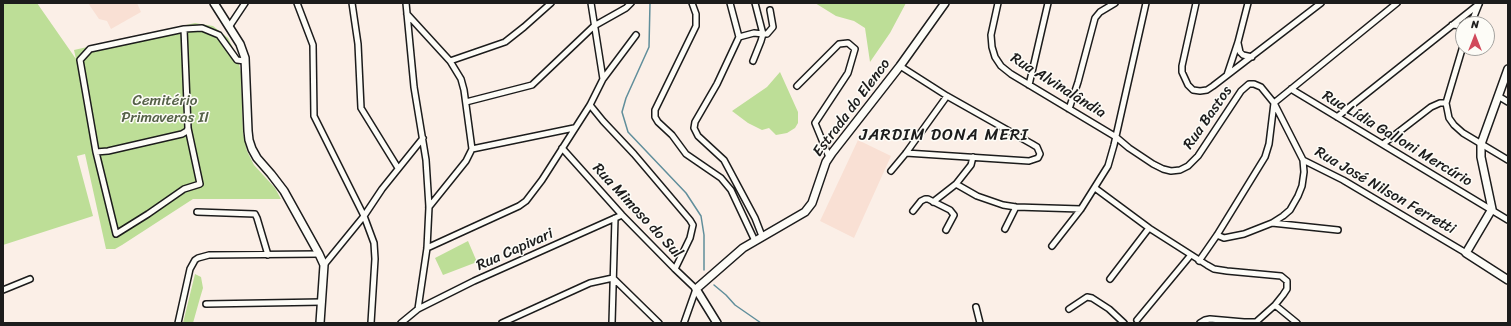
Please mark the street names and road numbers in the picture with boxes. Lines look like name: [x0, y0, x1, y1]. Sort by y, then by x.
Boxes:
street label: Rua Alvinalândia: [1007, 50, 1109, 122]
street label: Estrada do Elenco: [809, 56, 895, 160]
street label: Rua Bastos: [1180, 83, 1236, 153]
street label: Rua Lídia Galloni Mercúrio: [1319, 87, 1475, 191]
street label: Rua José Nilson Ferretti: [1311, 143, 1459, 239]
street label: Rua Mimoso do Sul: [588, 160, 686, 262]
street label: Rua Capivari: [474, 225, 556, 275]

